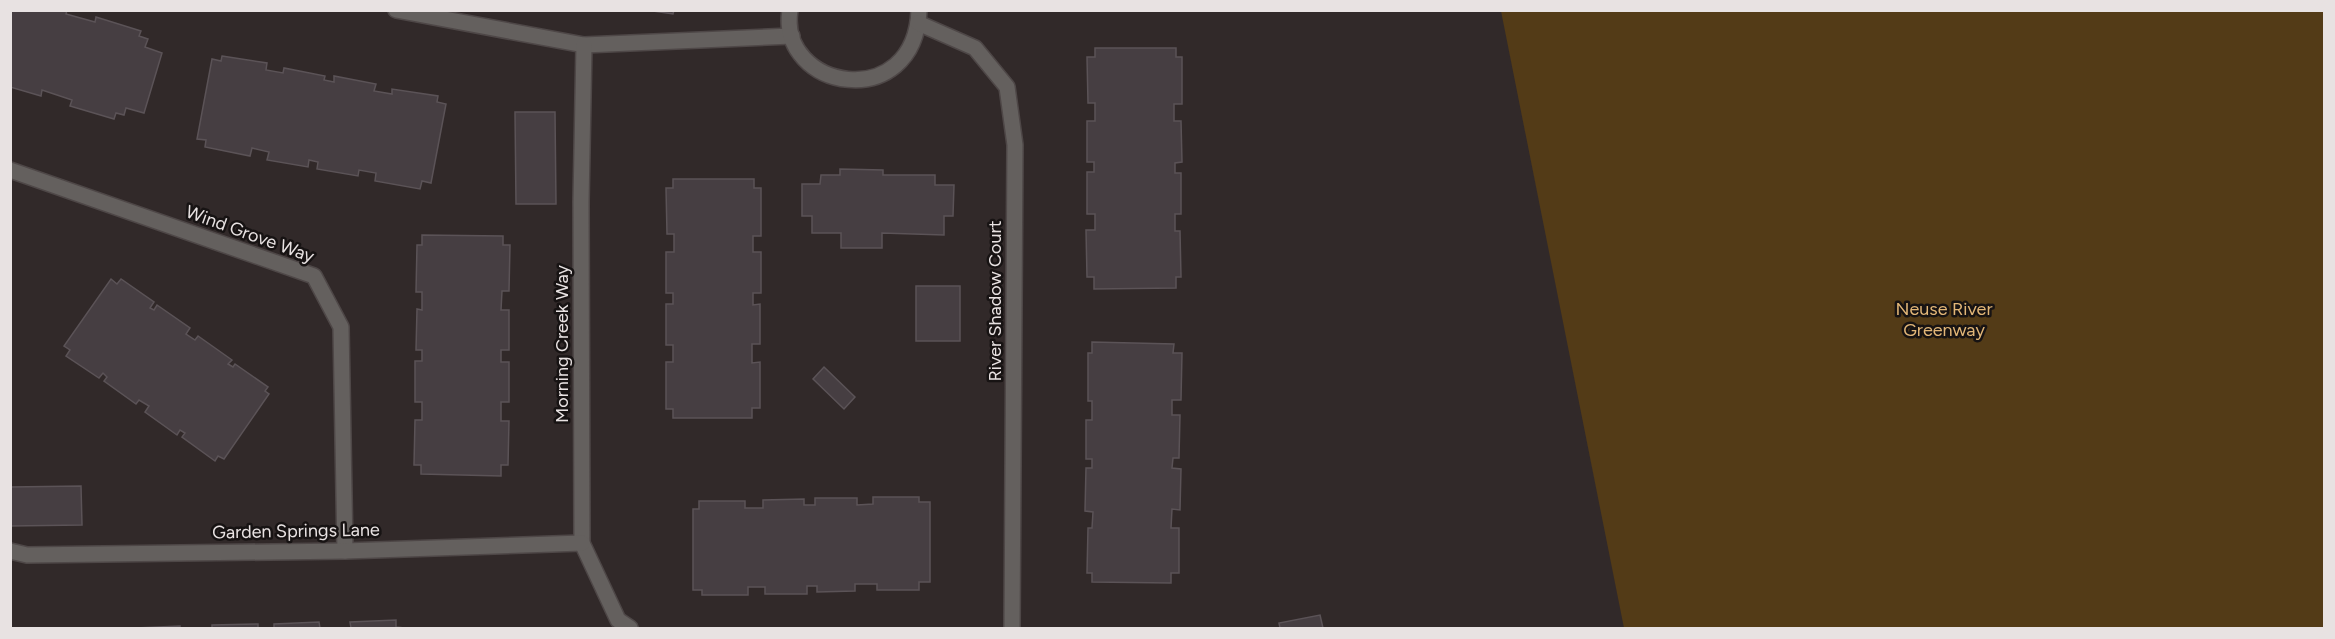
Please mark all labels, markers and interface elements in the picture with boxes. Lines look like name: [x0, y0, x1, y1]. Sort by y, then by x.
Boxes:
street label: Wind Grove Way: [183, 201, 318, 268]
street label: River Shadow Court: [984, 220, 1006, 381]
street label: Morning Creek Way: [551, 264, 573, 423]
park label: Neuse River Greenway: [1896, 298, 1992, 341]
street label: Garden Springs Lane: [212, 519, 380, 543]

